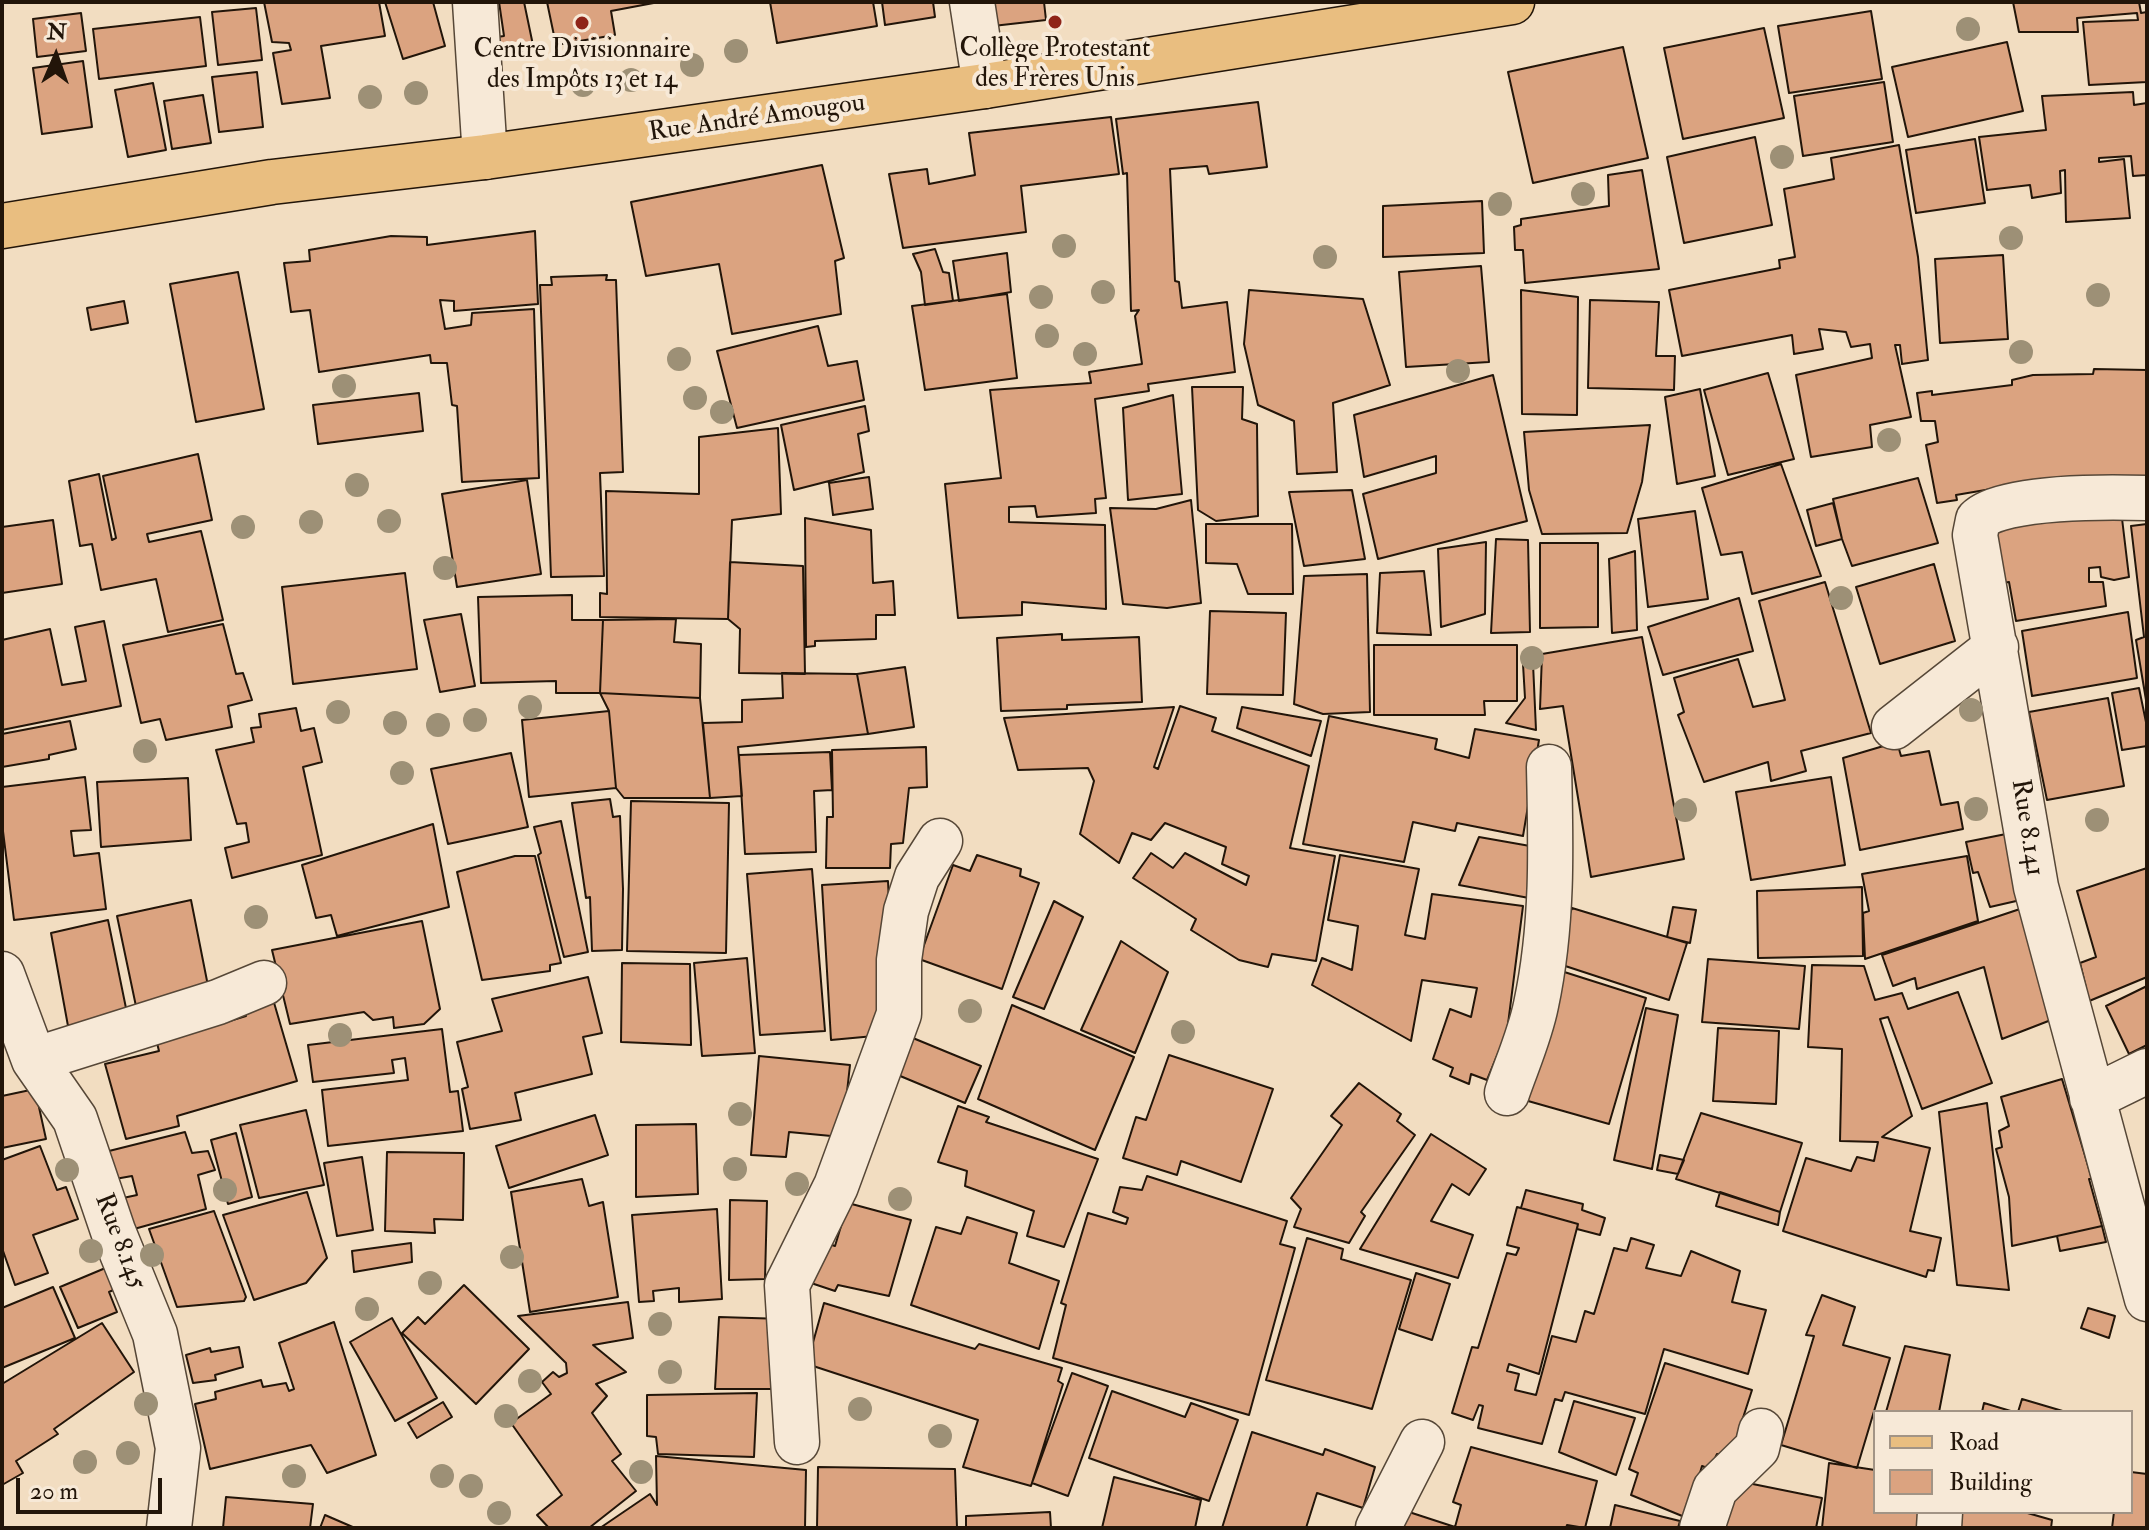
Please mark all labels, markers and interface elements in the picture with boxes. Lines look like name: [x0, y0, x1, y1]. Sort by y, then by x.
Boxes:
marker: Collège Protestant des Frères Unis: [1046, 13, 1064, 31]
marker: Centre Divisionnaire des Impôts 13 et 14: [573, 14, 591, 32]
north arrow: [16, 16, 96, 96]
text: N: [46, 18, 67, 46]
place label: Collège Protestant des Frères Unis: [960, 34, 1150, 96]
place label: Centre Divisionnaire des Impôts 13 et 14: [474, 35, 690, 96]
street label: Rue André Amougou: [647, 88, 867, 150]
street label: Rue 8.141: [2003, 777, 2049, 879]
street label: Rue 8.145: [86, 1190, 152, 1294]
legend: [1873, 1410, 2133, 1514]
text: Road: [1949, 1427, 1999, 1458]
scale bar: [20, 1462, 166, 1512]
text: Building: [1949, 1467, 2032, 1498]
text: 20 m: [30, 1476, 78, 1507]

